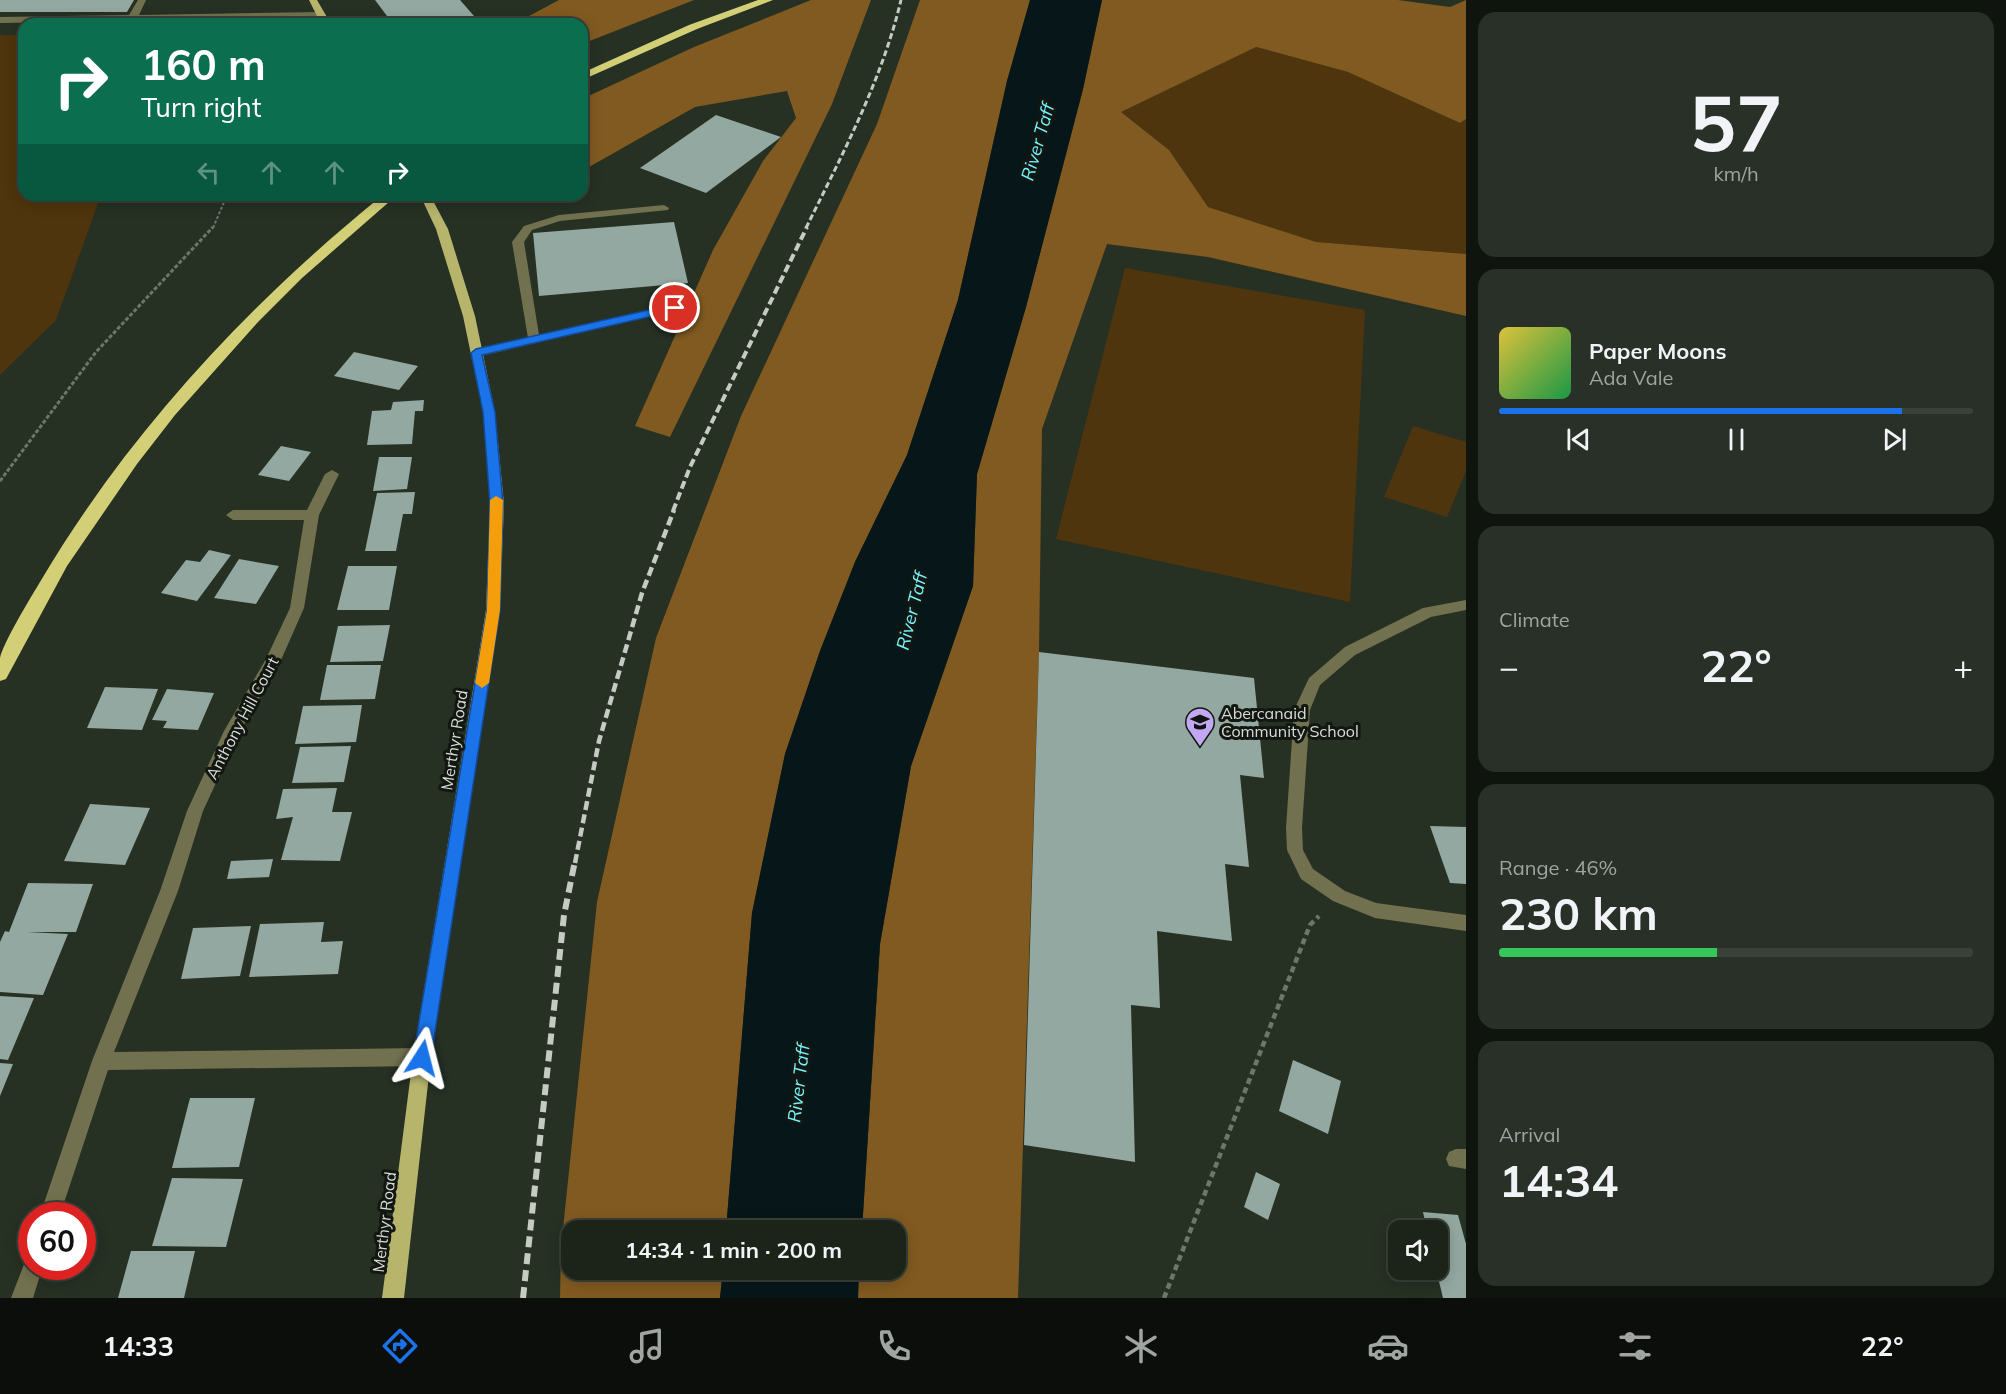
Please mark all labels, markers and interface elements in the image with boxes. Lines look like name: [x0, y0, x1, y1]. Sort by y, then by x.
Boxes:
text: 160 m: [141, 38, 266, 91]
icon: right: [42, 42, 120, 120]
text: 57: [1689, 73, 1783, 171]
text: Turn right: [141, 90, 261, 124]
water label: River Taff: [1016, 99, 1060, 183]
icon: left: [192, 156, 225, 189]
icon: ahead: [255, 156, 288, 189]
icon: ahead: [318, 156, 351, 189]
icon: right: [381, 156, 414, 189]
text: km/h: [1713, 161, 1759, 186]
pin: [649, 282, 700, 333]
icon: arrive: [658, 291, 691, 324]
text: Paper Moons: [1589, 337, 1727, 365]
text: Ada Vale: [1589, 365, 1673, 390]
icon: previous: [1562, 423, 1595, 456]
icon: pause: [1720, 423, 1753, 456]
icon: next: [1878, 423, 1911, 456]
water label: River Taff: [891, 568, 933, 652]
text: Climate: [1499, 607, 1570, 632]
text: 22°: [1700, 637, 1772, 693]
text: −: [1499, 646, 1519, 687]
text: +: [1953, 646, 1973, 687]
street label: Anthony Hill Court: [201, 653, 283, 783]
street label: Merthyr Road: [436, 688, 472, 792]
place label: Abercanaid Community School: [1221, 703, 1359, 741]
school or university icon: Abercanaid Community School: [1184, 706, 1216, 748]
text: Range · 46%: [1499, 855, 1617, 880]
text: 230 km: [1499, 885, 1658, 941]
position arrow: [390, 1026, 454, 1090]
water label: River Taff: [782, 1040, 815, 1124]
text: Arrival: [1499, 1122, 1560, 1147]
text: 14:34: [1499, 1152, 1618, 1208]
street label: Merthyr Road: [368, 1171, 400, 1273]
speed limit sign: 60: [18, 1202, 96, 1280]
map controls: [1388, 1220, 1448, 1280]
button: sound: [1388, 1220, 1448, 1280]
text: 14:34 · 1 min · 200 m: [625, 1236, 842, 1264]
icon: directions: [379, 1325, 421, 1367]
icon: music: [626, 1325, 668, 1367]
icon: phone: [873, 1325, 915, 1367]
icon: climate: [1120, 1325, 1162, 1367]
icon: car: [1367, 1325, 1409, 1367]
icon: filters: [1614, 1325, 1656, 1367]
text: 14:33: [102, 1329, 174, 1363]
text: 22°: [1861, 1329, 1903, 1363]

